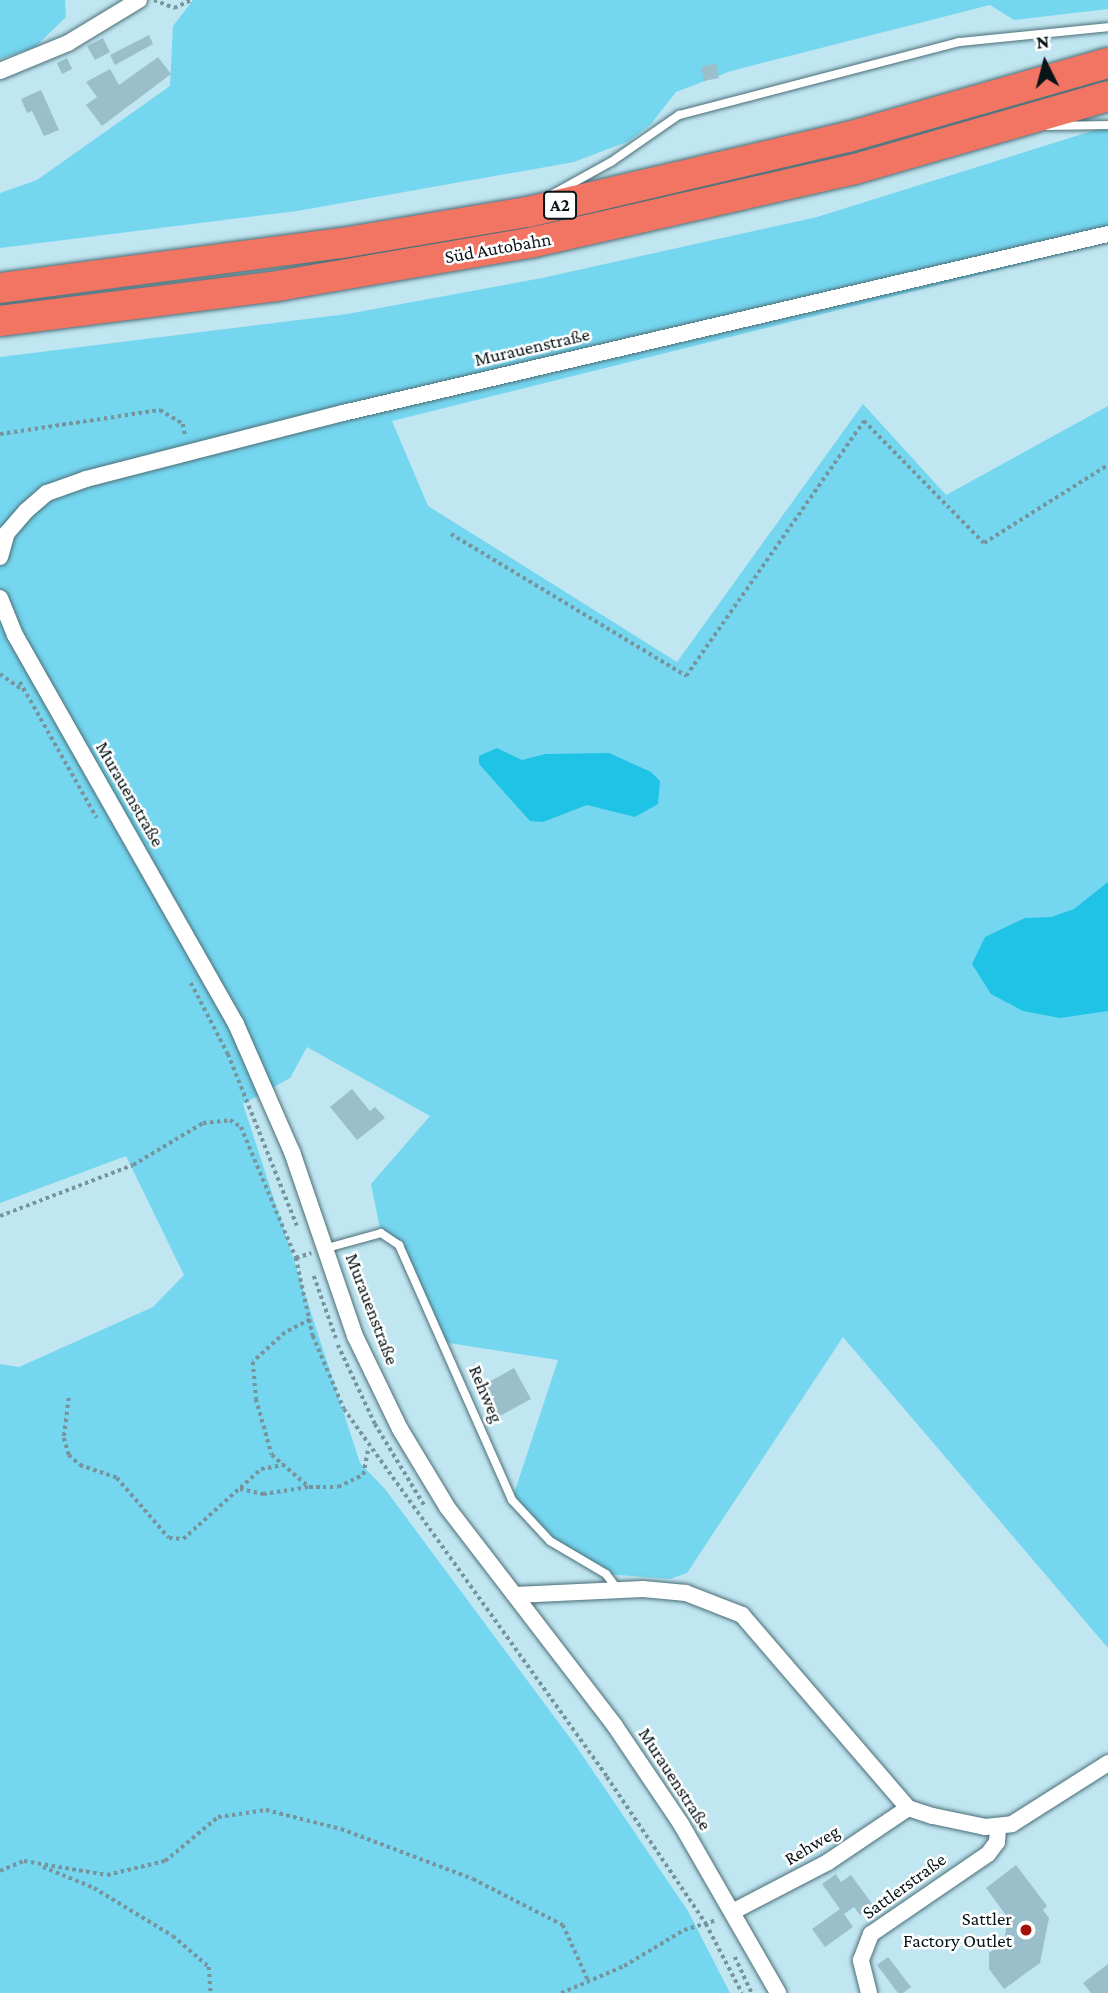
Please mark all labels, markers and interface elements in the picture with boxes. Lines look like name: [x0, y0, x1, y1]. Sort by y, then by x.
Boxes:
north arrow: [1010, 28, 1080, 98]
text: N: [1035, 30, 1050, 53]
road number: A2: [542, 190, 578, 220]
street label: Süd Autobahn: [443, 227, 553, 269]
street label: Murauenstraße: [472, 323, 592, 371]
street label: Murauenstraße: [91, 737, 169, 851]
street label: Murauenstraße: [340, 1250, 404, 1368]
street label: Rehweg: [464, 1362, 508, 1426]
street label: Murauenstraße: [633, 1724, 717, 1834]
street label: Rehweg: [780, 1820, 844, 1870]
street label: Sattlerstraße: [858, 1848, 950, 1924]
place label: Sattler Factory Outlet: [903, 1908, 1012, 1952]
marker: Sattler Factory Outlet: [1018, 1922, 1034, 1938]

